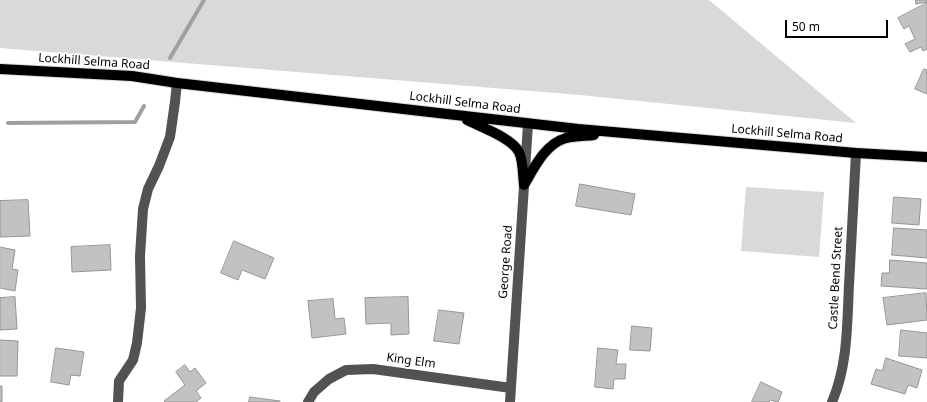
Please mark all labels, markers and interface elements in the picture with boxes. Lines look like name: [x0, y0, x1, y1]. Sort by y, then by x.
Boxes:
scale bar: [787, 12, 890, 38]
text: 50 m: [792, 18, 820, 35]
street label: Lockhill Selma Road: [38, 51, 150, 73]
street label: Lockhill Selma Road: [409, 89, 521, 117]
street label: Lockhill Selma Road: [731, 122, 843, 146]
street label: George Road: [496, 225, 516, 299]
street label: Castle Bend Street: [826, 226, 846, 330]
street label: King Elm: [386, 350, 436, 372]

